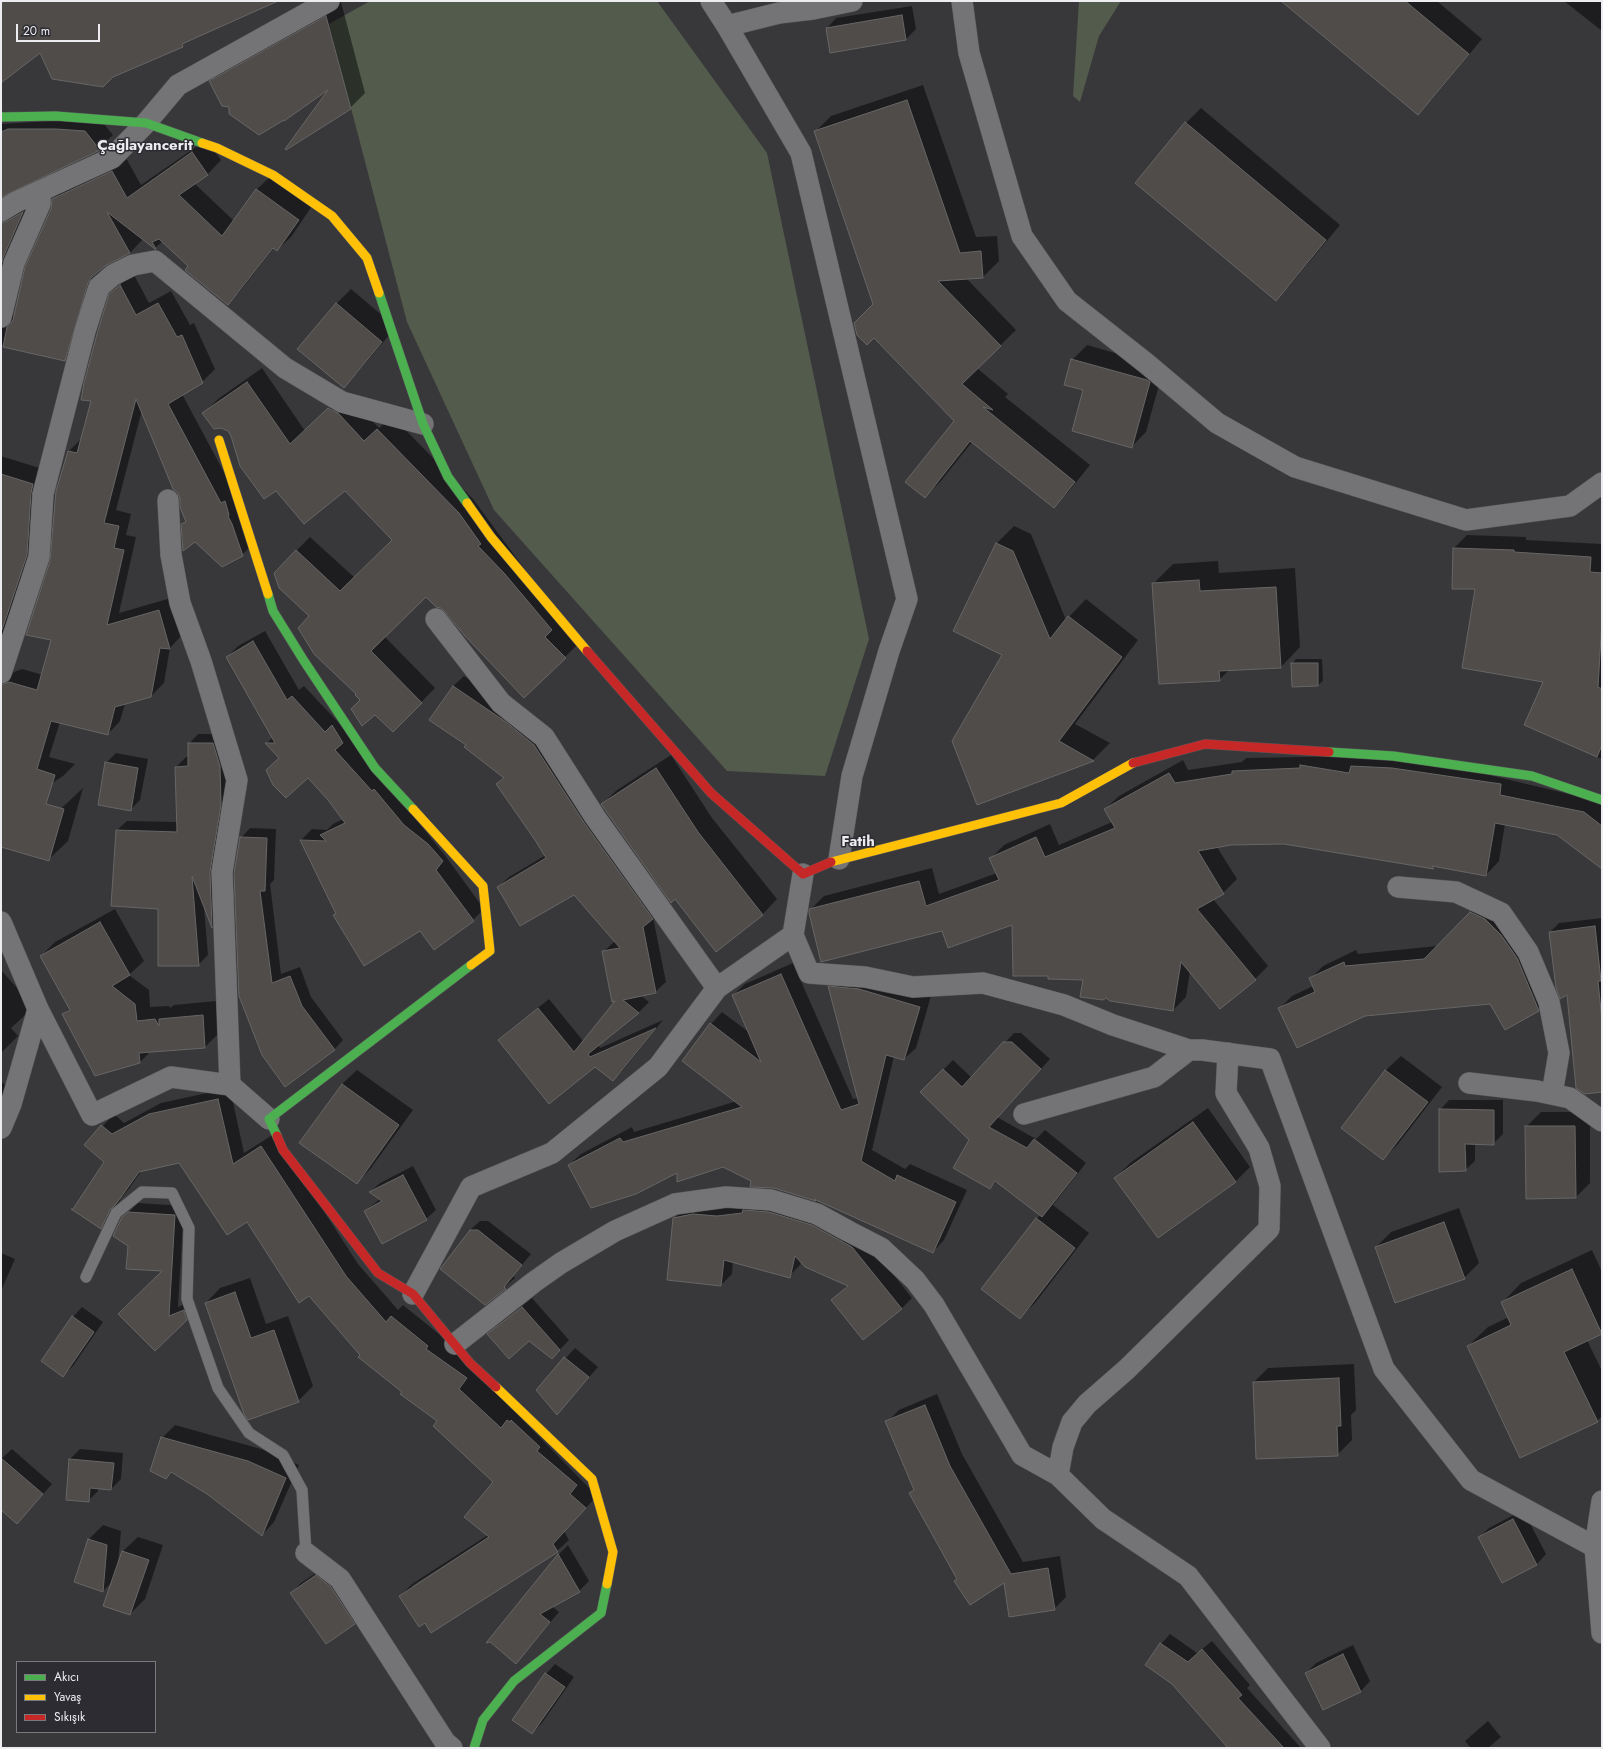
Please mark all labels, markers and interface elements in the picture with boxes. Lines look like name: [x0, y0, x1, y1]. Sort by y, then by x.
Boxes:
scale bar: [18, 16, 102, 42]
text: 20 m: [23, 22, 50, 40]
district label: Çağlayancerit: [97, 137, 193, 155]
district label: Fatih: [841, 833, 875, 851]
legend: [16, 1661, 156, 1733]
text: Akıcı: [54, 1668, 79, 1686]
text: Yavaş: [54, 1688, 81, 1706]
text: Sıkışık: [54, 1708, 85, 1726]

